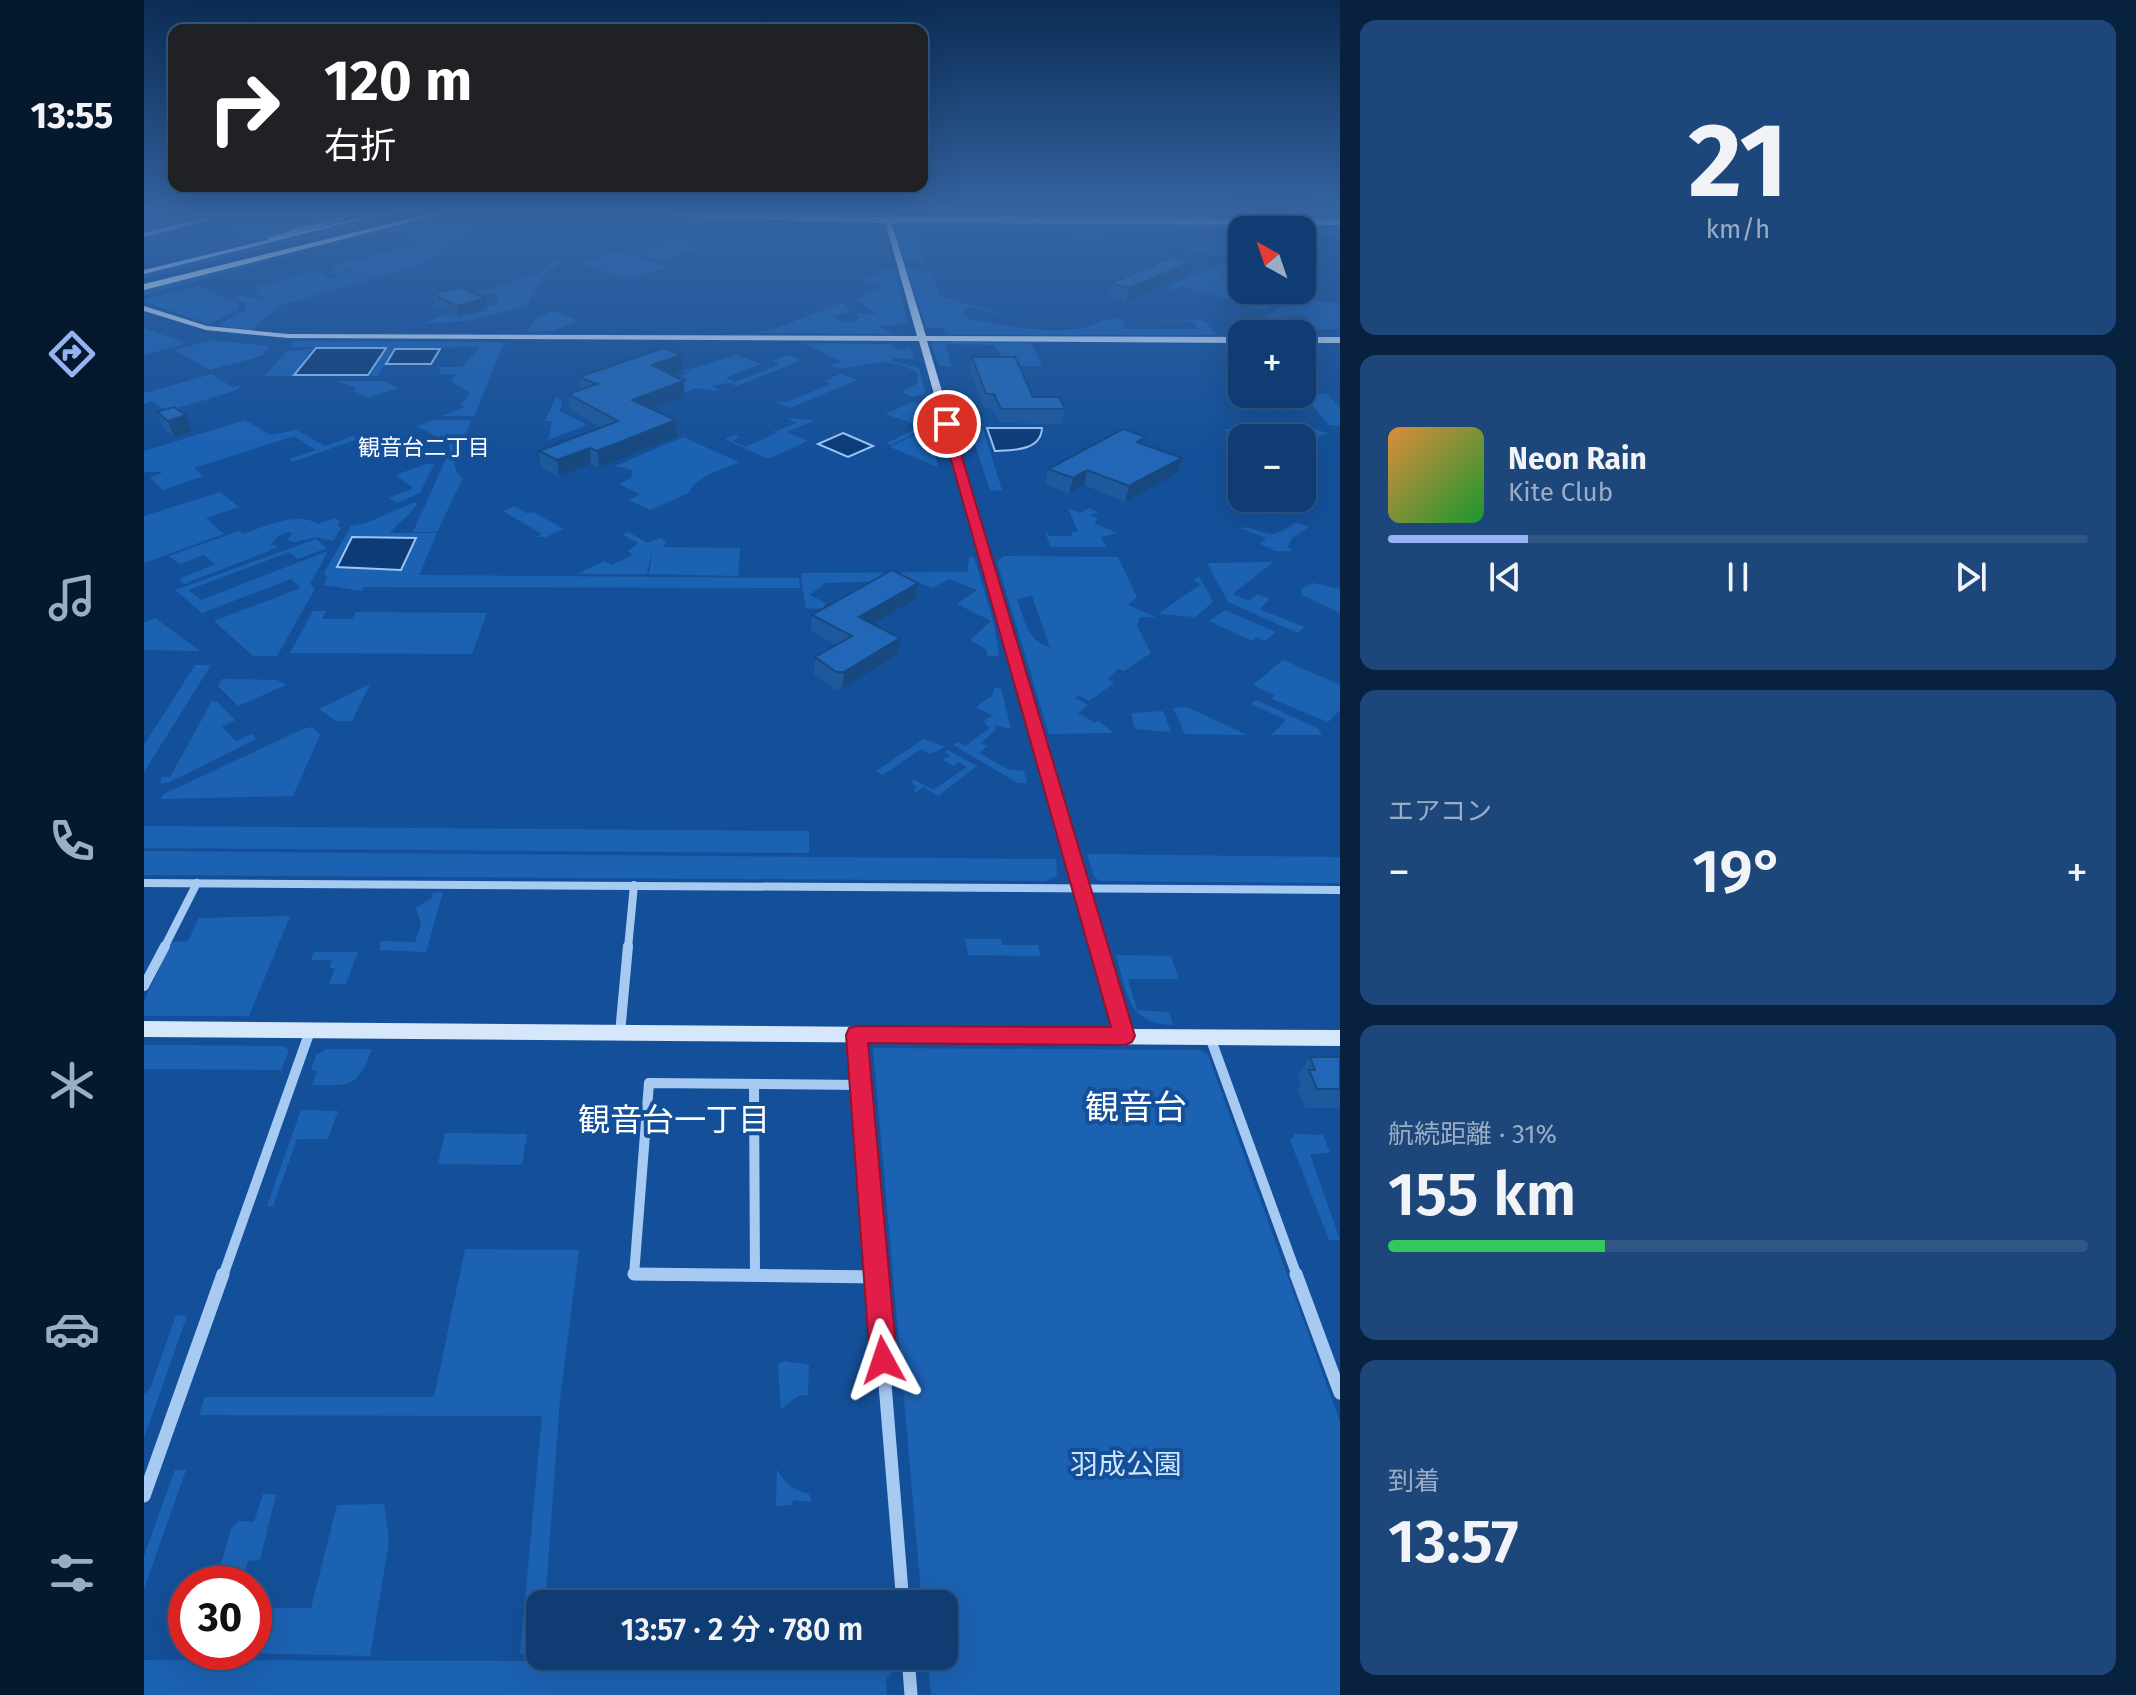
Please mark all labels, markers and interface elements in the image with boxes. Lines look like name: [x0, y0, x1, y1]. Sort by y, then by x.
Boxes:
text: 120 m: [324, 48, 472, 115]
icon: right: [192, 56, 296, 160]
text: 13:55: [31, 94, 113, 138]
text: 21: [1688, 99, 1788, 224]
text: 右折: [324, 124, 396, 168]
text: km/h: [1706, 214, 1770, 245]
north arrow: [1228, 216, 1316, 304]
map controls: [1228, 216, 1316, 512]
button: +: [1228, 320, 1316, 408]
icon: directions: [44, 326, 100, 382]
pin: [913, 390, 981, 458]
icon: arrive: [925, 402, 969, 446]
button: −: [1228, 424, 1316, 512]
district label: 観音台二丁目: [358, 434, 490, 461]
text: Neon Rain: [1508, 441, 1647, 477]
text: Kite Club: [1508, 477, 1613, 508]
icon: previous: [1483, 555, 1527, 599]
icon: pause: [1716, 555, 1760, 599]
icon: next: [1949, 555, 1993, 599]
icon: music: [44, 570, 100, 626]
text: エアコン: [1388, 796, 1492, 827]
icon: phone: [44, 813, 100, 869]
text: 19°: [1692, 836, 1784, 908]
text: −: [1388, 846, 1410, 899]
text: +: [2066, 846, 2088, 899]
icon: climate: [44, 1057, 100, 1113]
district label: 観音台: [1085, 1087, 1187, 1128]
district label: 観音台一丁目: [578, 1101, 770, 1139]
text: 航続距離 · 31%: [1388, 1119, 1557, 1150]
text: 155 km: [1388, 1159, 1576, 1231]
icon: car: [44, 1301, 100, 1357]
position arrow: [841, 1318, 925, 1402]
park label: 羽成公園: [1070, 1448, 1182, 1481]
text: 到着: [1388, 1466, 1440, 1497]
text: 13:57: [1388, 1506, 1519, 1578]
icon: filters: [44, 1545, 100, 1601]
speed limit sign: 30: [168, 1566, 272, 1670]
text: 13:57 · 2 分 · 780 m: [621, 1612, 863, 1648]

